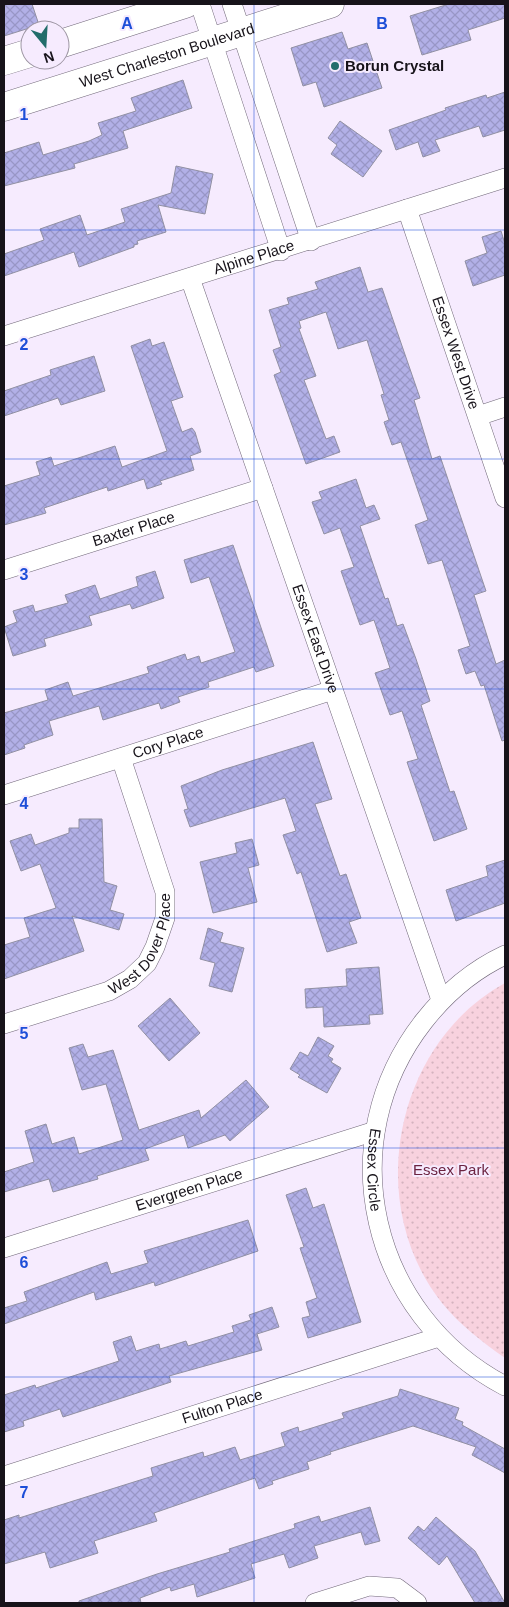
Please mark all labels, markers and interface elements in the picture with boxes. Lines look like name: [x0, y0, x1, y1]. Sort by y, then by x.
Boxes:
text: A: [121, 15, 133, 32]
text: B: [376, 15, 388, 32]
street label: West Charleston Boulevard: [77, 19, 256, 91]
north arrow: [20, 20, 70, 70]
text: N: [42, 48, 56, 67]
place label: Borun Crystal: [345, 57, 444, 74]
marker: Borun Crystal: [329, 60, 341, 72]
text: 1: [20, 106, 29, 123]
street label: Alpine Place: [211, 236, 296, 277]
street label: Essex West Drive: [429, 294, 483, 411]
text: 2: [20, 336, 29, 353]
street label: Baxter Place: [90, 508, 177, 549]
text: 3: [20, 566, 29, 583]
street label: Essex East Drive: [289, 582, 343, 695]
street label: Cory Place: [130, 723, 205, 761]
text: 4: [20, 795, 29, 812]
street label: West Dover Place: [105, 893, 173, 997]
text: 5: [20, 1025, 29, 1042]
street label: Essex Circle: [364, 1127, 385, 1213]
park label: Essex Park: [413, 1161, 489, 1178]
street label: Evergreen Place: [133, 1164, 244, 1214]
text: 6: [20, 1254, 29, 1271]
street label: Fulton Place: [180, 1385, 264, 1427]
text: 7: [20, 1484, 29, 1501]

